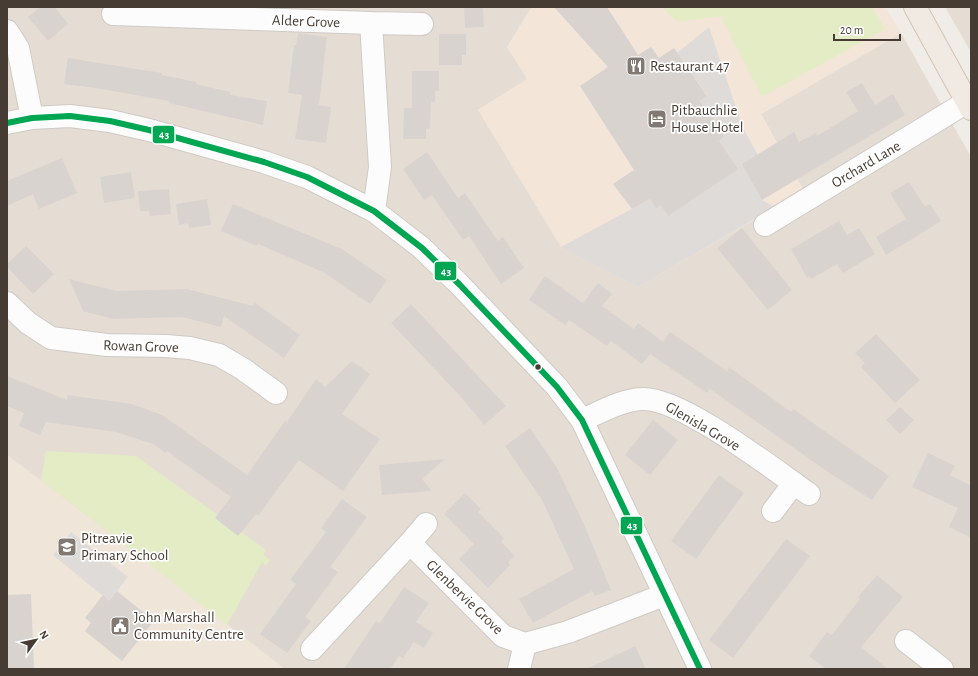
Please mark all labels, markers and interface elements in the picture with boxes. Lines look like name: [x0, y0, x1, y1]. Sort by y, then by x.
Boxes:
street label: Alder Grove: [272, 13, 340, 30]
scale bar: [834, 16, 900, 42]
text: 20 m: [840, 24, 863, 36]
restaurant icon: Restaurant 47: [625, 55, 647, 77]
place label: Restaurant 47: [650, 59, 729, 74]
place label: Pitbauchlie House Hotel: [671, 103, 743, 135]
hotel icon: Pitbauchlie House Hotel: [646, 108, 668, 130]
line badge: 43: [152, 125, 175, 144]
text: 43: [159, 129, 169, 140]
street label: Orchard Lane: [829, 138, 903, 191]
line badge: 43: [434, 261, 457, 281]
text: 43: [441, 266, 451, 277]
street label: Rowan Grove: [103, 338, 179, 355]
unlabelled marker: [533, 362, 543, 372]
street label: Glenisla Grove: [663, 399, 743, 454]
line badge: 43: [620, 516, 643, 535]
text: 43: [627, 520, 637, 531]
place label: Pitreavie Primary School: [81, 531, 169, 563]
school or university icon: Pitreavie Primary School: [56, 536, 78, 558]
street label: Glenbervie Grove: [423, 557, 506, 638]
place label: John Marshall Community Centre: [134, 610, 244, 642]
public building icon: John Marshall Community Centre: [109, 615, 131, 637]
north arrow: [16, 620, 56, 660]
text: N: [37, 629, 51, 641]

